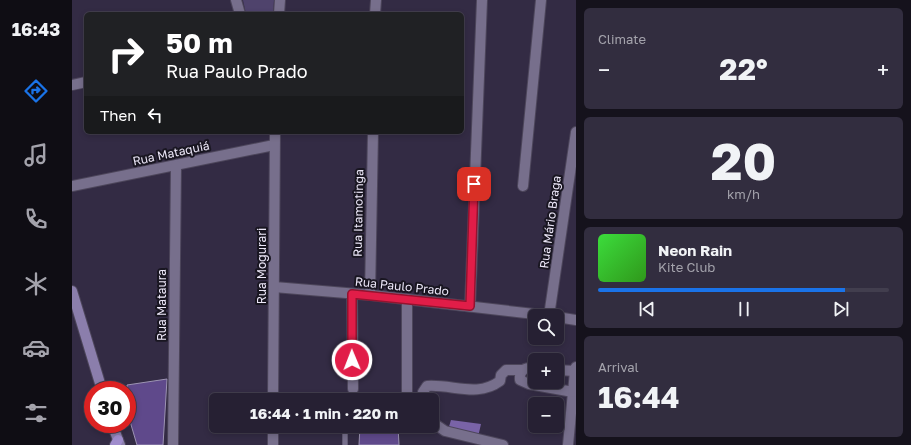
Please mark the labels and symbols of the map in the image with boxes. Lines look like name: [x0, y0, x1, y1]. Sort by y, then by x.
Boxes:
street label: Rua Mataquiá: [131, 138, 211, 168]
pin: [457, 167, 491, 201]
street label: Rua Itamotinga: [350, 169, 366, 257]
street label: Rua Mário Braga: [536, 175, 564, 269]
street label: Rua Mogurari: [254, 228, 269, 304]
street label: Rua Mataura: [154, 269, 169, 341]
street label: Rua Paulo Prado: [354, 274, 450, 298]
position arrow: [331, 339, 373, 381]
speed limit sign: 30: [84, 381, 136, 433]

